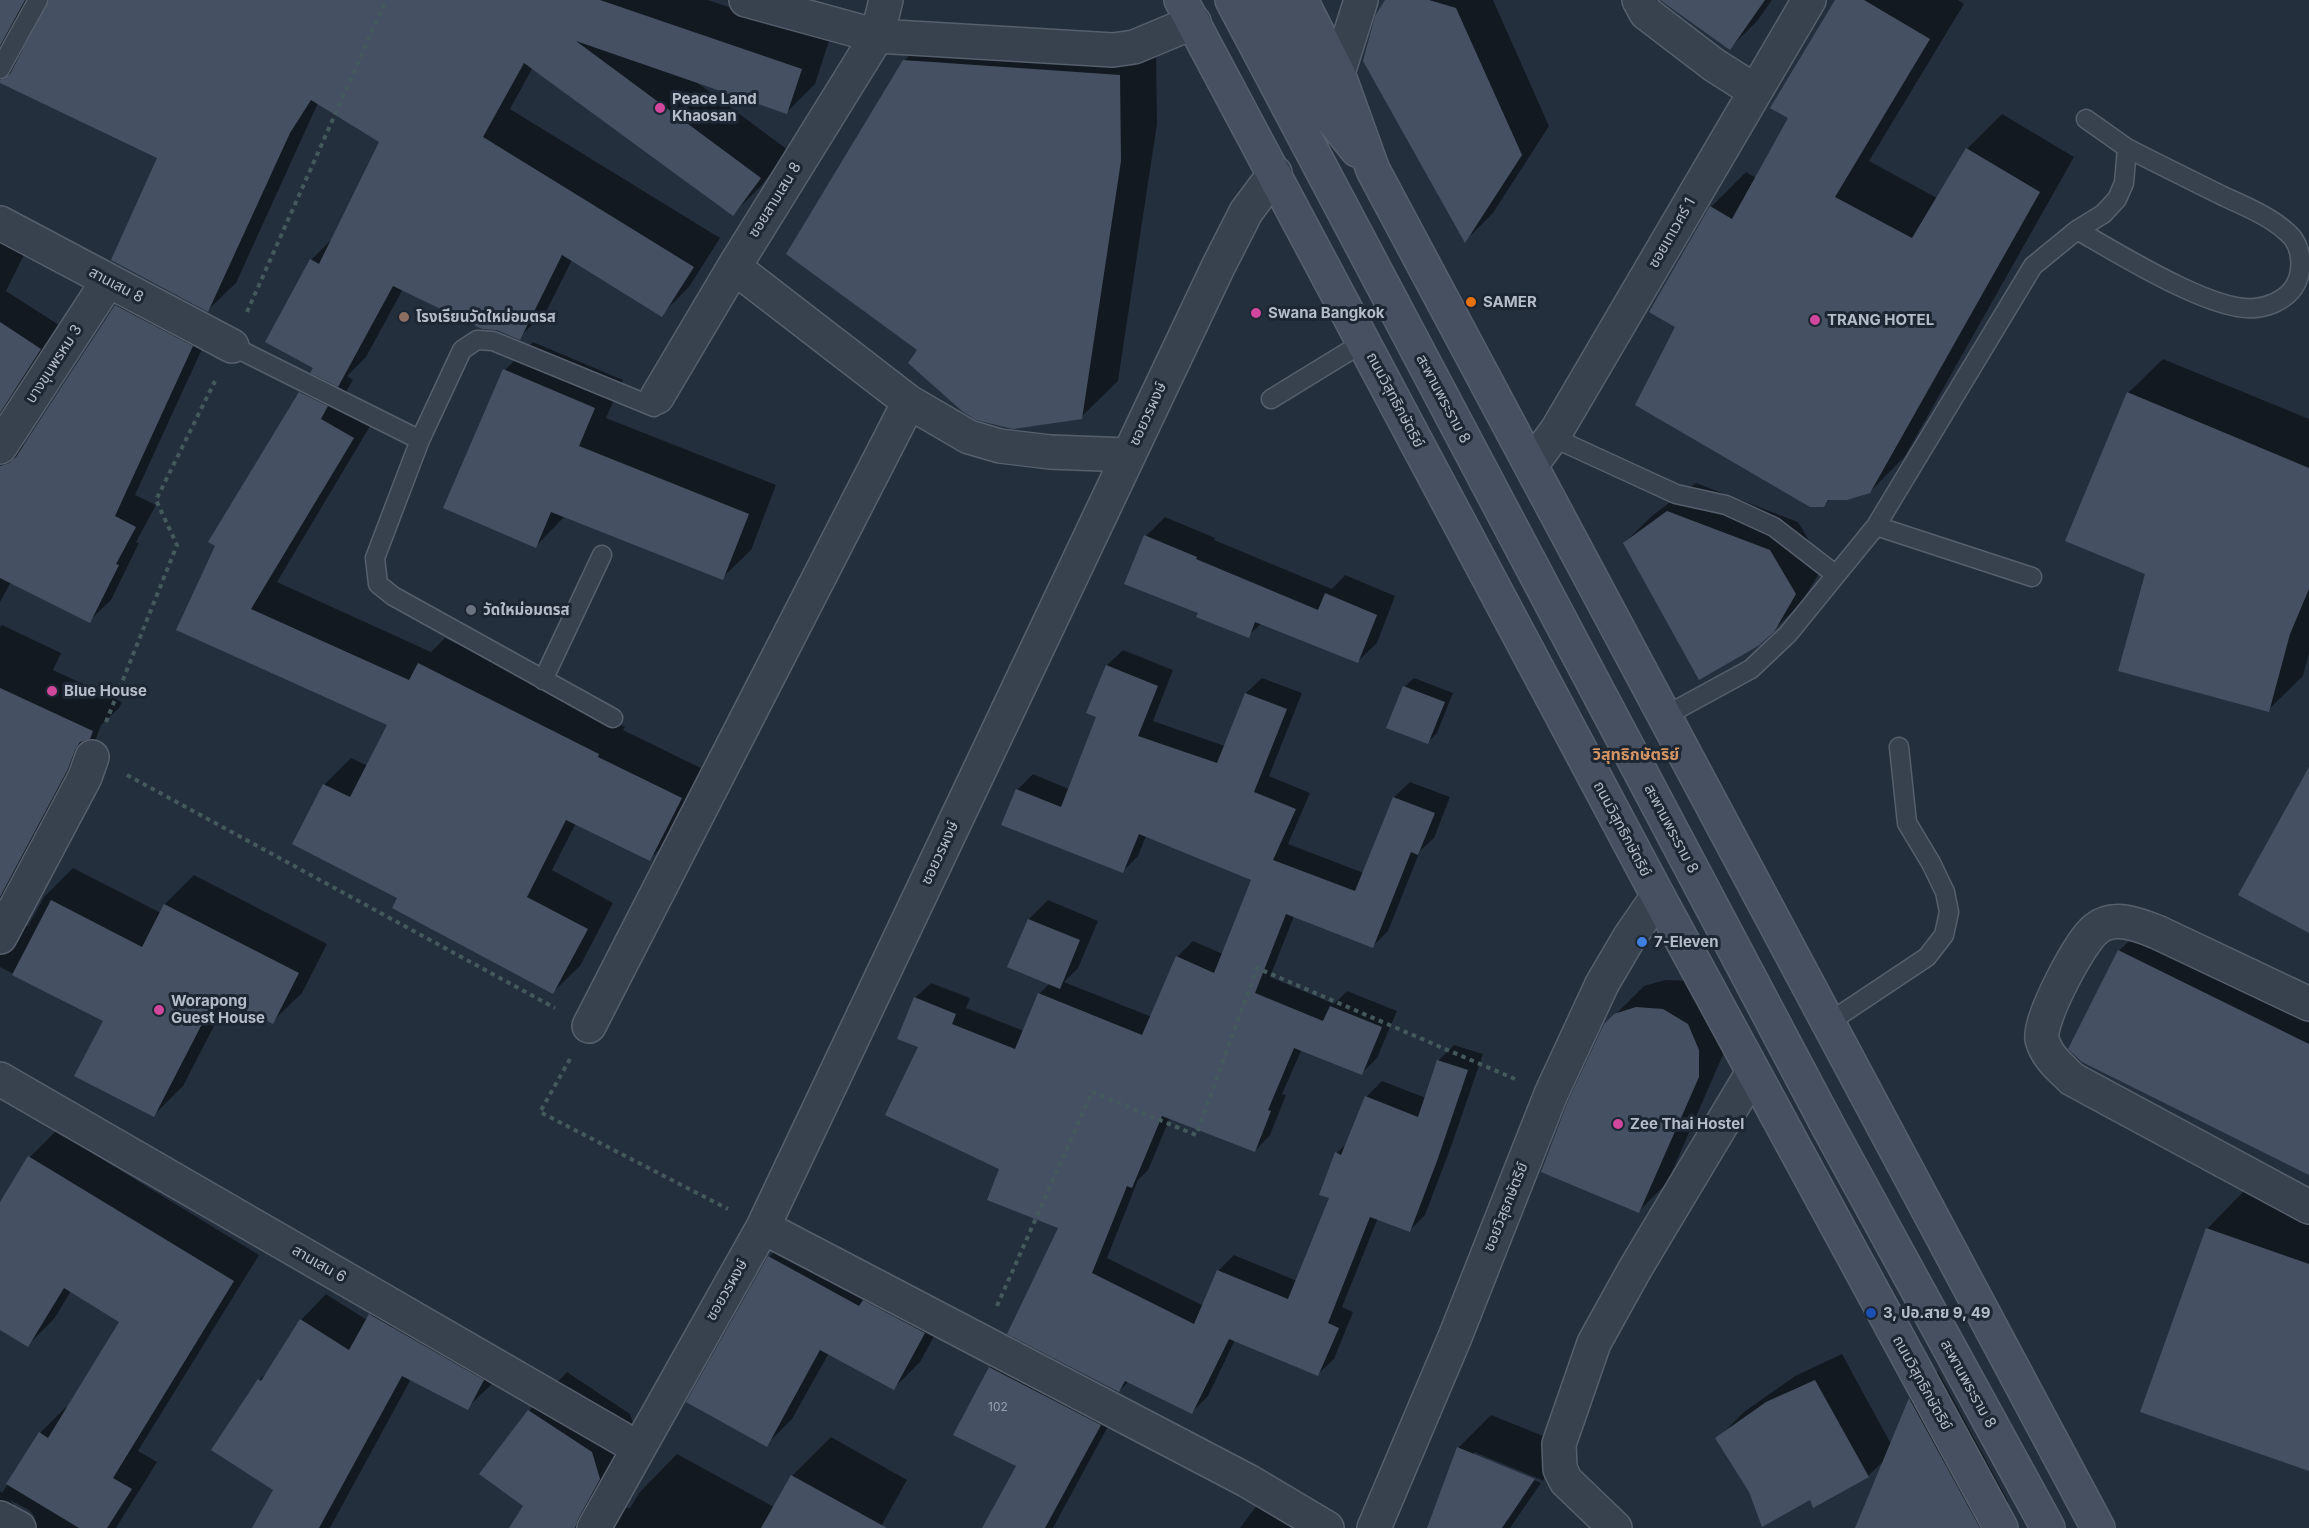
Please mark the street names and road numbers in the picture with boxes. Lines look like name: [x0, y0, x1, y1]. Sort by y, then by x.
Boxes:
street label: ซอยสามเสน 8: [745, 159, 805, 241]
street label: ซอยเทเวศร์ 1: [1645, 195, 1699, 271]
street label: สานเสน 8: [86, 263, 146, 307]
street label: บางขุนพรหม 3: [22, 321, 86, 407]
street label: ถนนวิสุทธิกษัตริย์: [1362, 349, 1428, 451]
street label: สะพานพระราม 8: [1412, 351, 1474, 447]
street label: ซอยวรผงษ์: [1125, 379, 1171, 449]
street label: ถนนวิสุทธิกษัตริย์: [1589, 778, 1655, 880]
street label: สะพานพระราม 8: [1640, 781, 1702, 877]
street label: ซอยวรผงษ์: [917, 818, 963, 888]
street label: ซอยวิสุธกษัตริย์: [1480, 1160, 1532, 1254]
street label: สานเสน 6: [289, 1241, 349, 1287]
street label: ซอยวรผงษ์: [702, 1256, 752, 1324]
street label: ถนนวิสุทธิกษัตริย์: [1889, 1333, 1955, 1433]
street label: สะพานพระราม 8: [1936, 1337, 2000, 1431]

